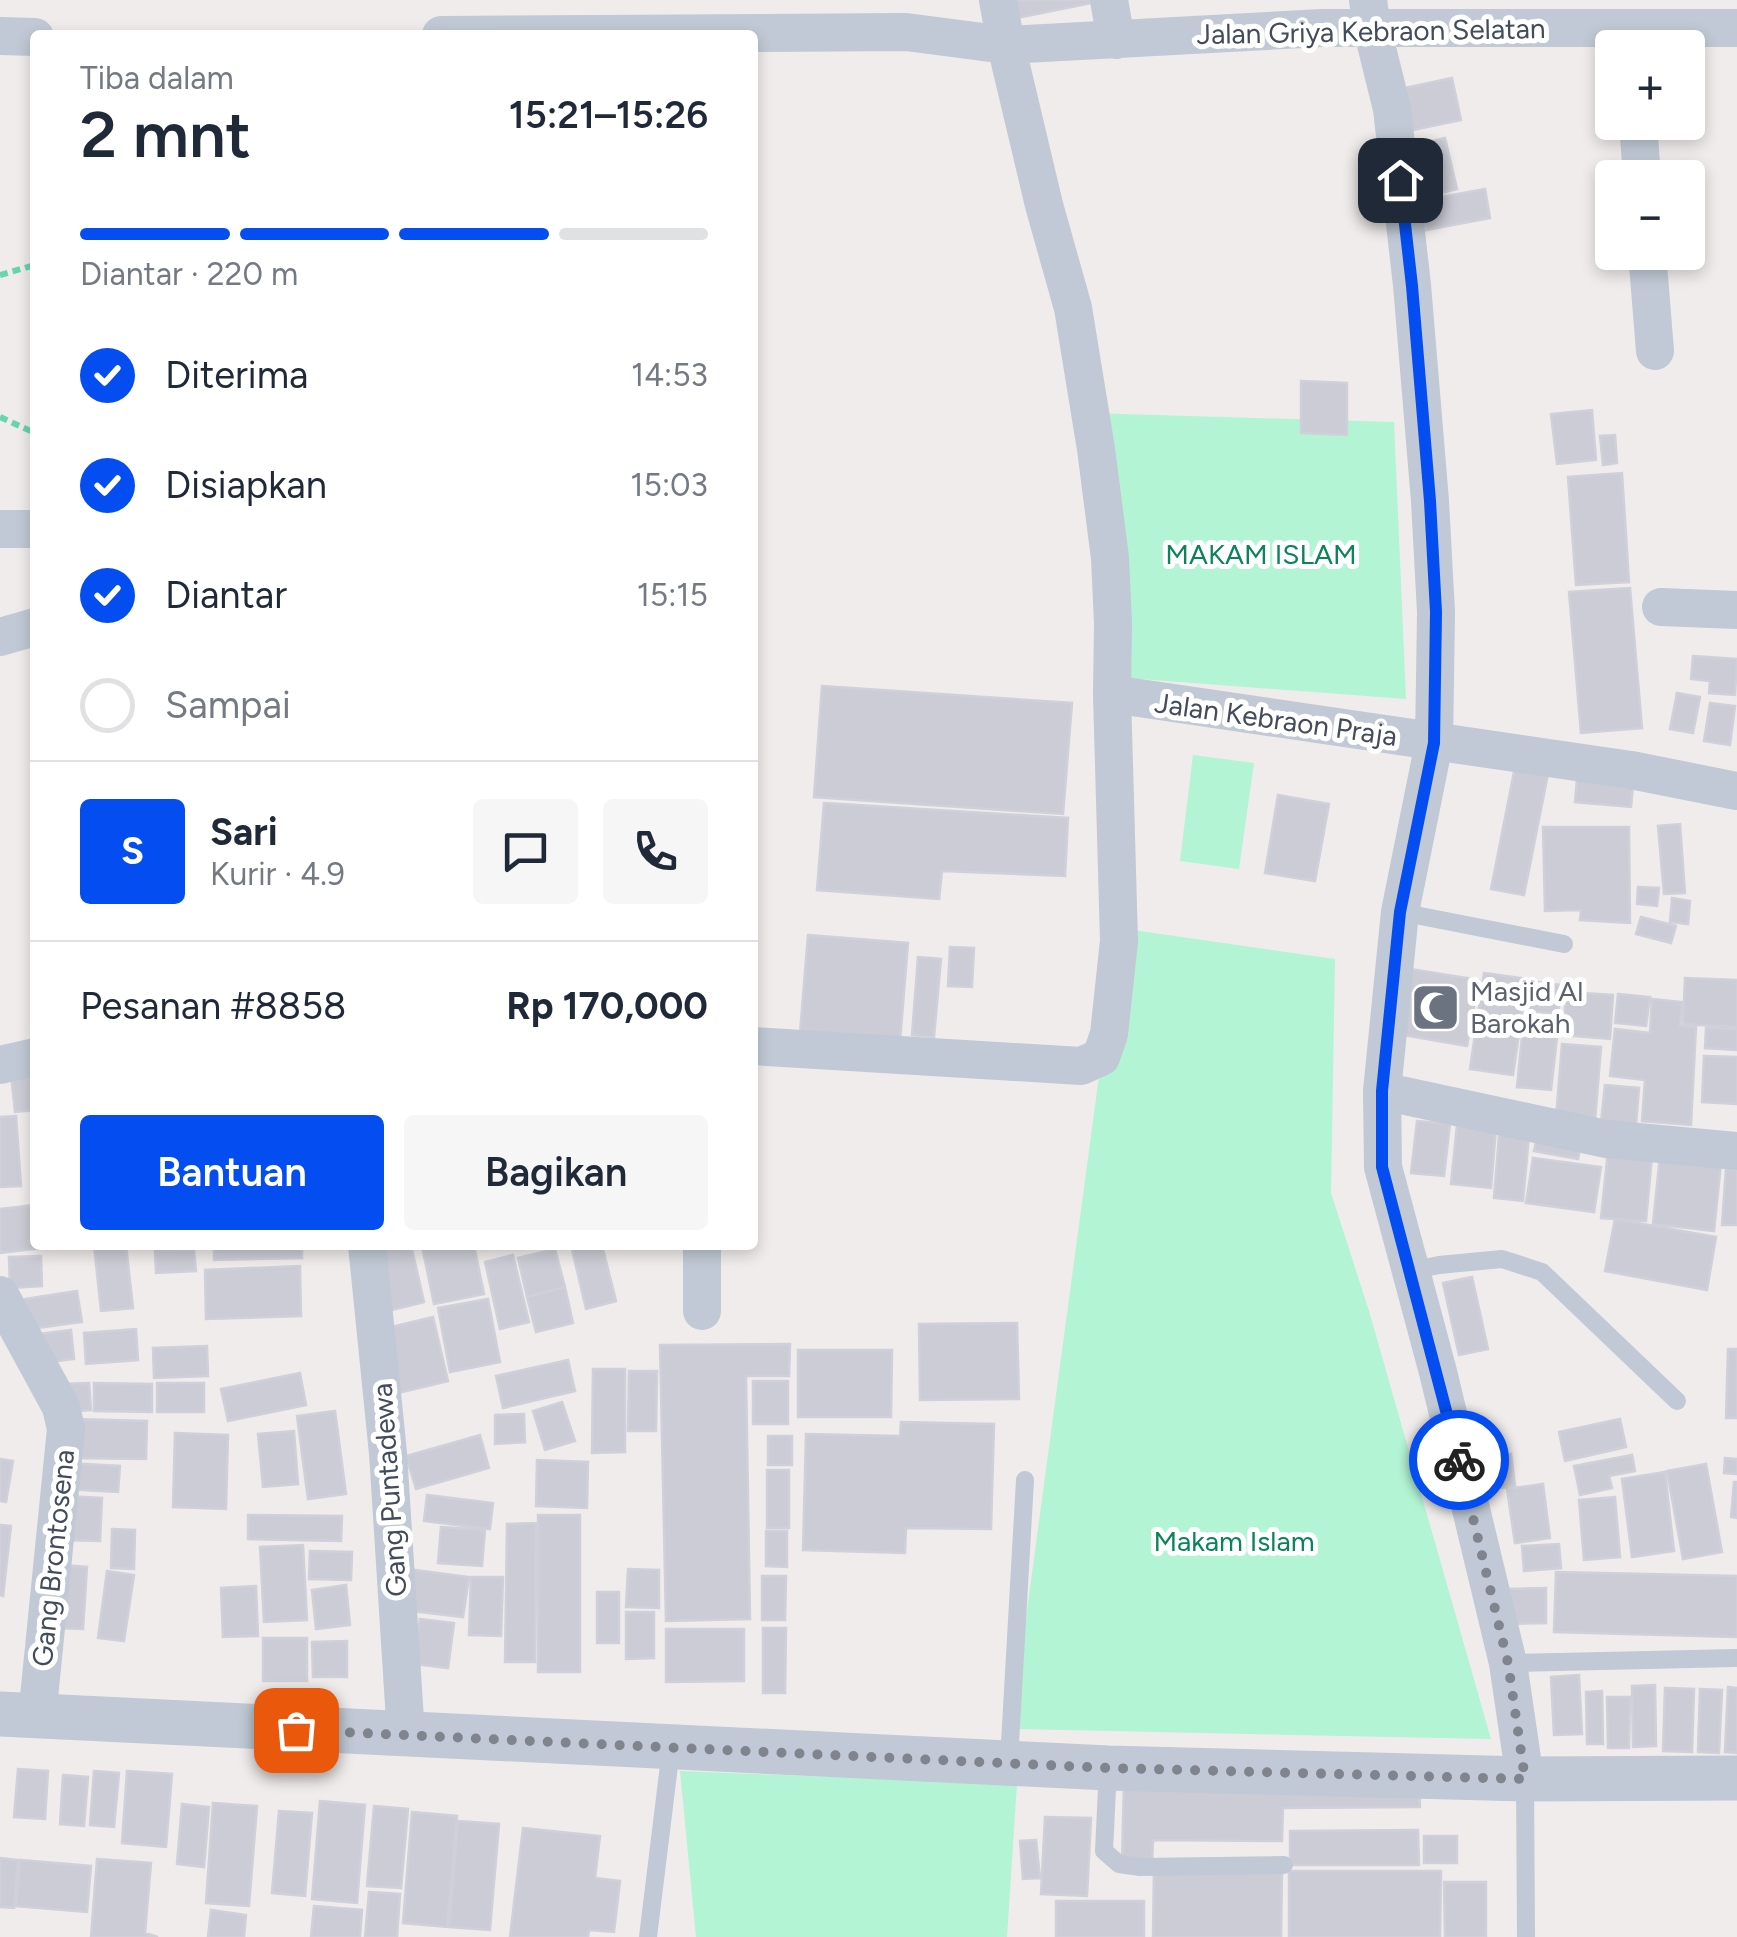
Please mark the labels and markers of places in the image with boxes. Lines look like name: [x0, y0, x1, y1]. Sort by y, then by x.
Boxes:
pin: [1358, 138, 1443, 223]
place label: Masjid Al Barokah: [1470, 974, 1584, 1040]
mosque icon: Masjid Al Barokah: [1409, 981, 1461, 1033]
pin: [254, 1688, 339, 1773]

